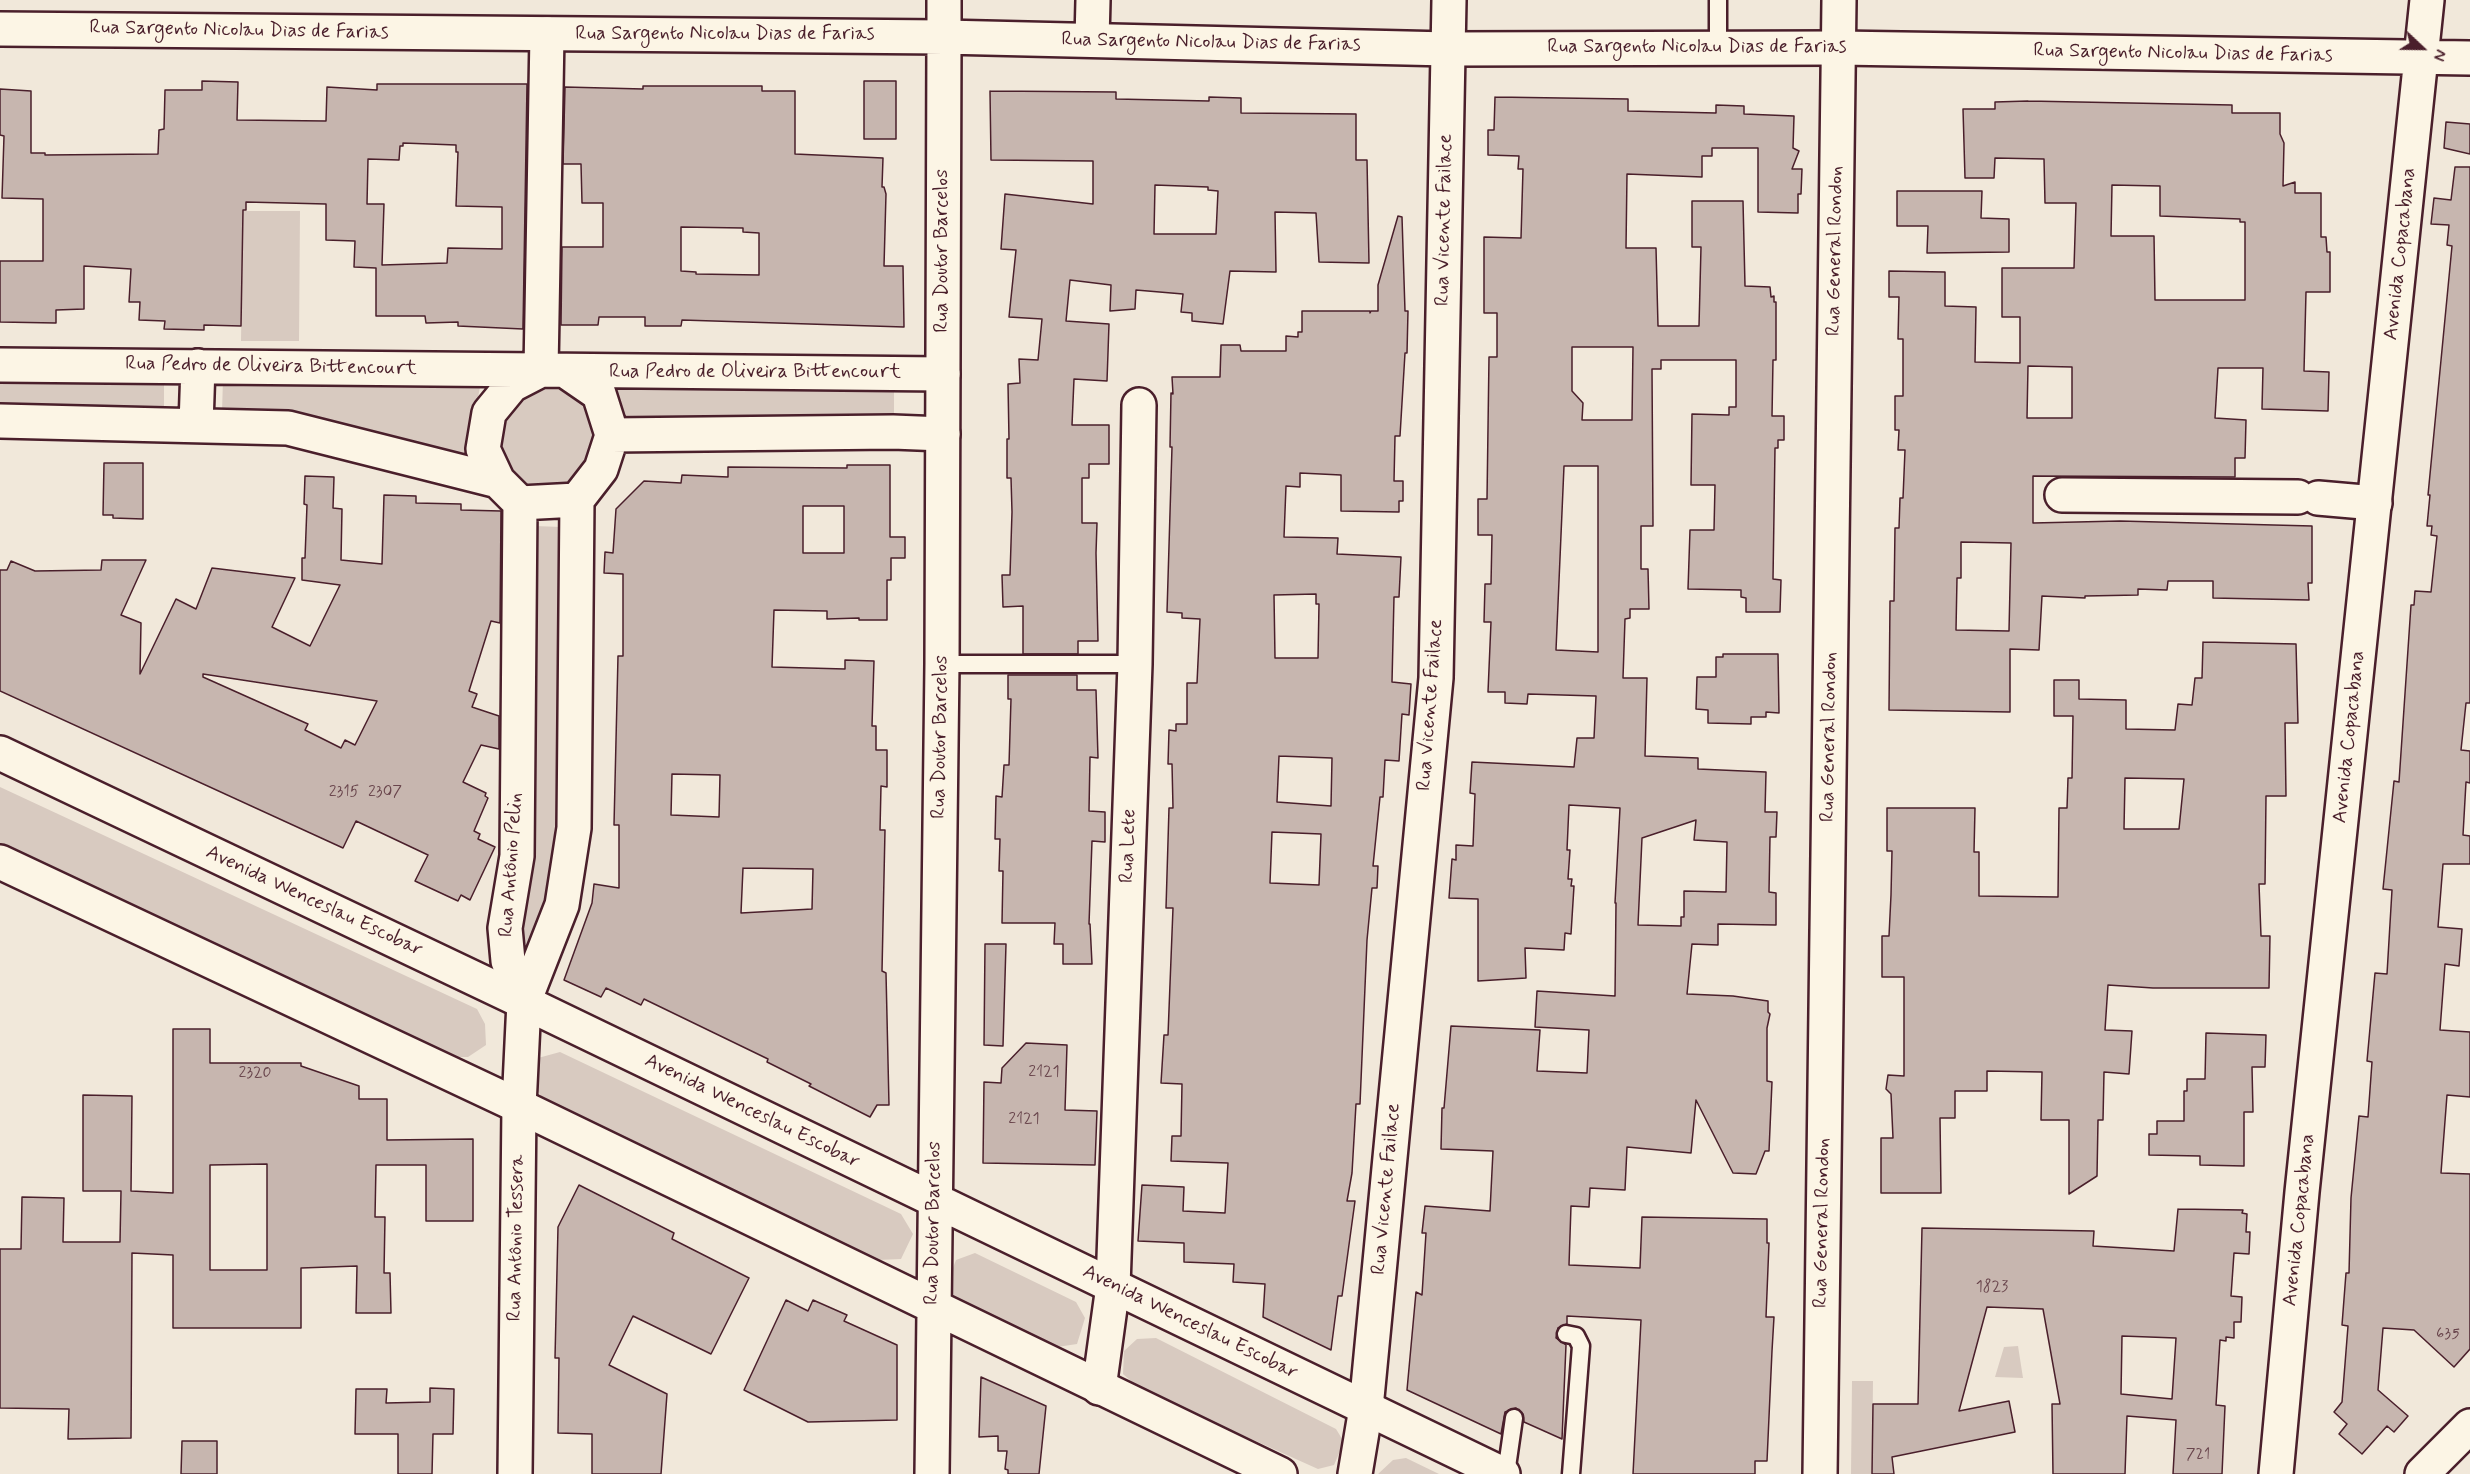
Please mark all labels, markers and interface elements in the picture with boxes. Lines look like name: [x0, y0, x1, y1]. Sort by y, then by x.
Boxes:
street label: Rua Sargento Nicolau Dias de Farias: [89, 16, 389, 46]
north arrow: [2392, 18, 2452, 78]
street label: Rua Sargento Nicolau Dias de Farias: [575, 23, 875, 47]
street label: Rua Sargento Nicolau Dias de Farias: [1061, 28, 1361, 58]
street label: Rua Sargento Nicolau Dias de Farias: [1547, 36, 1847, 60]
street label: Rua Sargento Nicolau Dias de Farias: [2033, 39, 2333, 69]
text: N: [2427, 46, 2451, 64]
street label: Rua Vicente Failace: [1431, 134, 1459, 306]
street label: Rua General Rondon: [1823, 166, 1849, 336]
street label: Avenida Copacabana: [2380, 166, 2422, 342]
street label: Rua Doutor Barcelos: [931, 169, 955, 333]
street label: Rua Pedro de Oliveira Bittencourt: [125, 352, 417, 382]
street label: Rua Pedro de Oliveira Bittencourt: [609, 361, 901, 385]
street label: Rua Vicente Failace: [1413, 618, 1449, 792]
street label: Avenida Copacabana: [2329, 649, 2371, 825]
street label: Rua General Rondon: [1817, 652, 1843, 822]
street label: Rua Doutor Barcelos: [928, 655, 954, 819]
house number: 2315: [329, 783, 359, 803]
house number: 2307: [368, 783, 402, 803]
street label: Rua Antônio Pelin: [495, 792, 529, 938]
street label: Rua Lete: [1116, 809, 1142, 883]
street label: Avenida Wenceslau Escobar: [202, 841, 426, 963]
street label: Avenida Wenceslau Escobar: [640, 1049, 864, 1175]
house number: 2121: [1028, 1063, 1060, 1083]
house number: 2320: [238, 1064, 272, 1084]
street label: Rua Vicente Failace: [1368, 1102, 1406, 1276]
house number: 2121: [1008, 1110, 1040, 1130]
street label: Avenida Copacabana: [2279, 1132, 2321, 1308]
street label: Rua General Rondon: [1810, 1138, 1836, 1308]
street label: Rua Doutor Barcelos: [921, 1141, 947, 1305]
street label: Rua Antônio Tessera: [504, 1154, 530, 1322]
street label: Avenida Wenceslau Escobar: [1078, 1260, 1302, 1386]
house number: 1823: [1976, 1278, 2008, 1298]
house number: 635: [2436, 1325, 2460, 1345]
house number: 721: [2186, 1446, 2210, 1466]

